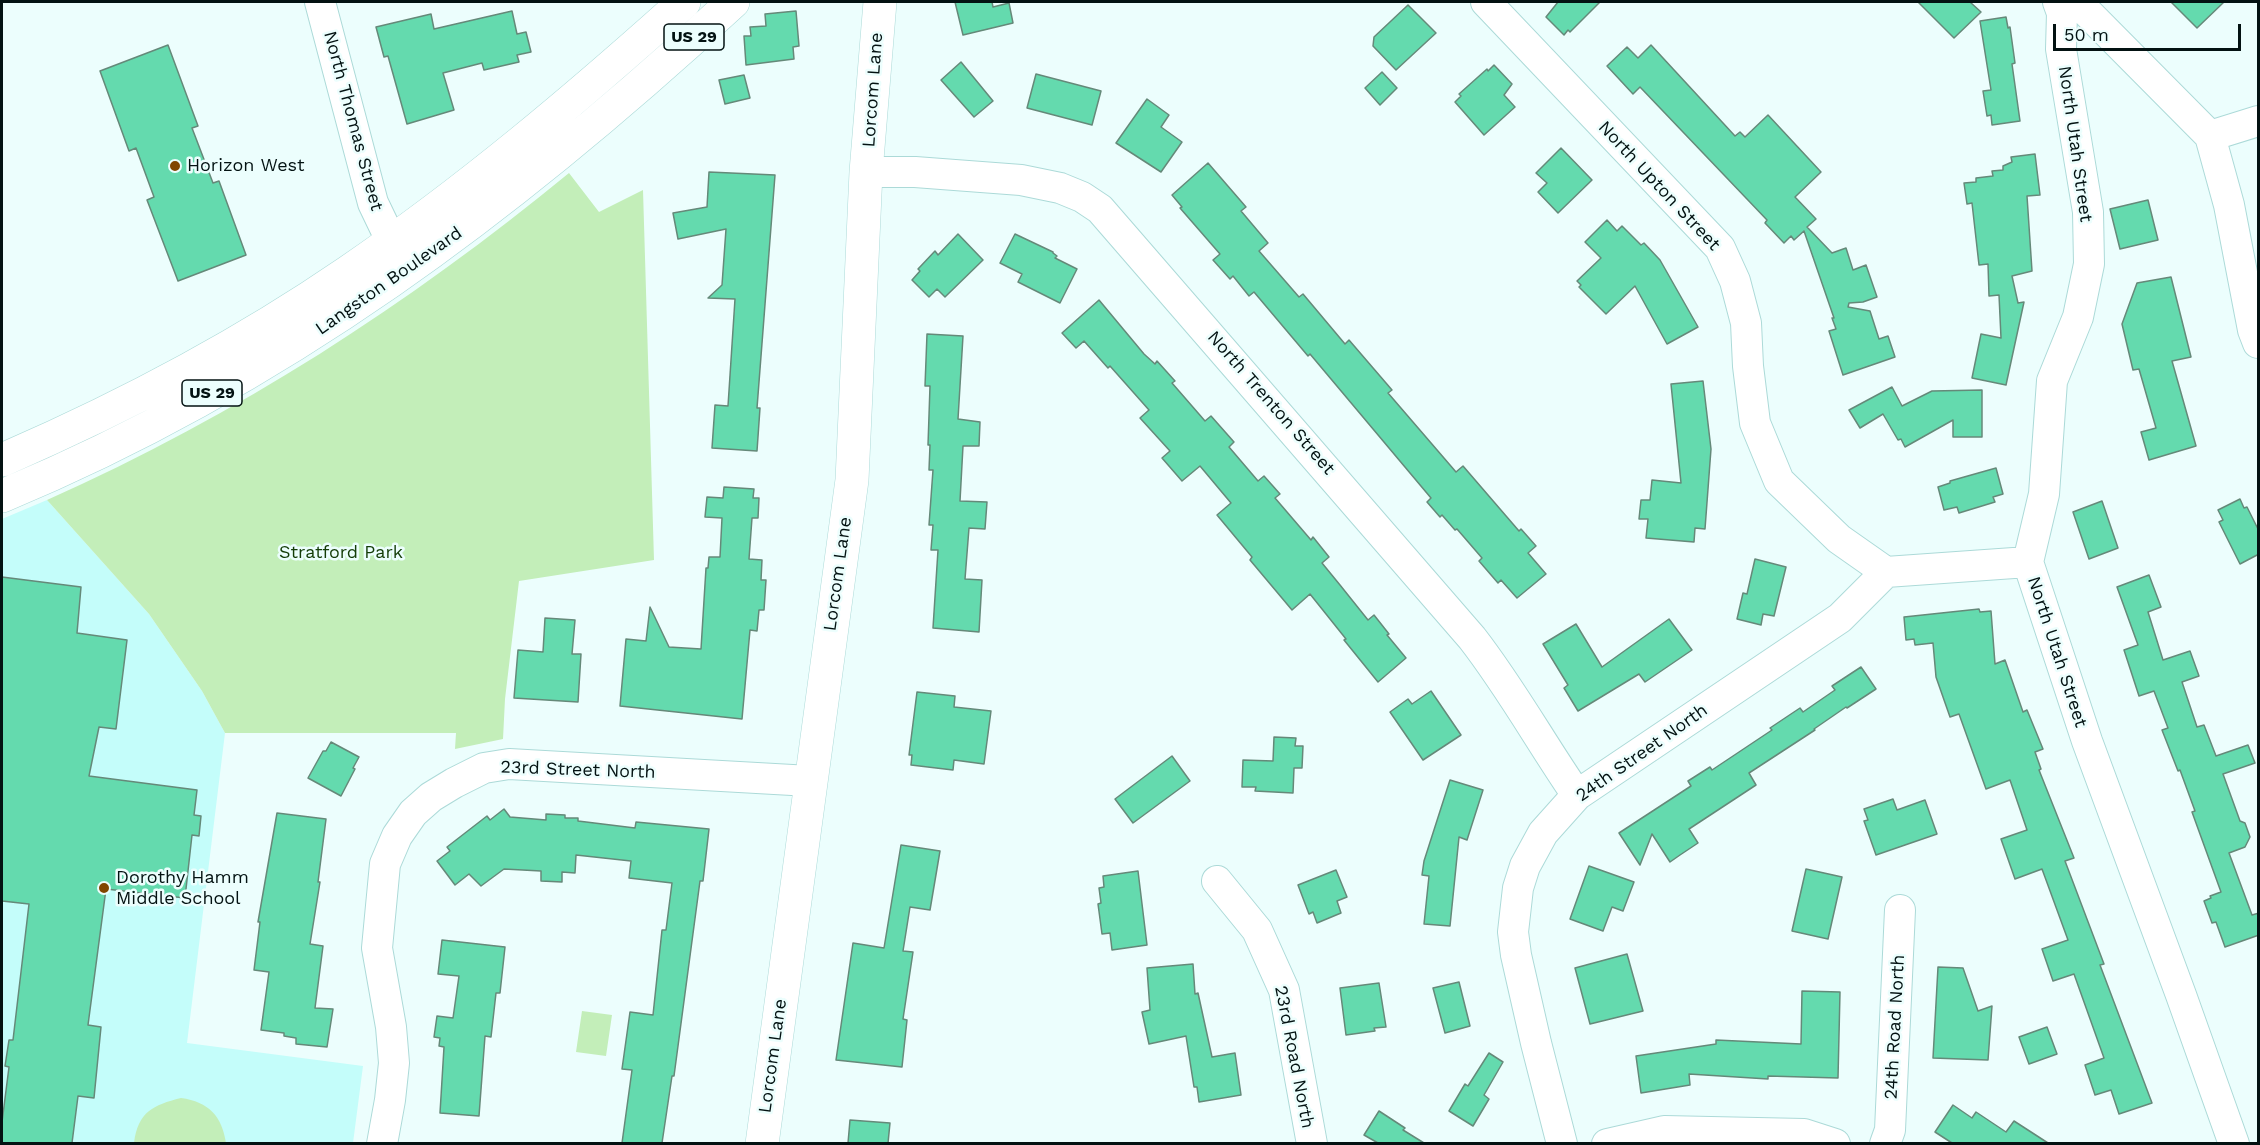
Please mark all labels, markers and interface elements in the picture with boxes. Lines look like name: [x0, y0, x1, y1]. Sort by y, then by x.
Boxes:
scale bar: [2056, 12, 2244, 50]
road number: US 29: [664, 24, 724, 50]
text: 50 m: [2064, 24, 2109, 45]
street label: North Thomas Street: [319, 29, 387, 213]
street label: Lorcom Lane: [858, 32, 888, 148]
street label: North Utah Street: [2053, 65, 2097, 223]
street label: North Upton Street: [1593, 117, 1725, 255]
place label: Horizon West: [187, 155, 305, 177]
marker: Horizon West: [168, 159, 182, 173]
street label: Langston Boulevard: [312, 222, 466, 340]
street label: North Trenton Street: [1203, 327, 1339, 479]
road number: US 29: [182, 380, 242, 406]
street label: Lorcom Lane: [819, 516, 857, 632]
park label: Stratford Park: [279, 542, 403, 564]
street label: North Utah Street: [2022, 574, 2092, 730]
street label: 24th Street North: [1572, 700, 1712, 806]
street label: 23rd Street North: [500, 756, 656, 784]
place label: Dorothy Hamm Middle School: [116, 867, 249, 910]
marker: Dorothy Hamm Middle School: [97, 881, 111, 895]
street label: 24th Road North: [1880, 954, 1910, 1100]
street label: 23rd Road North: [1270, 984, 1318, 1130]
street label: Lorcom Lane: [754, 998, 792, 1114]

